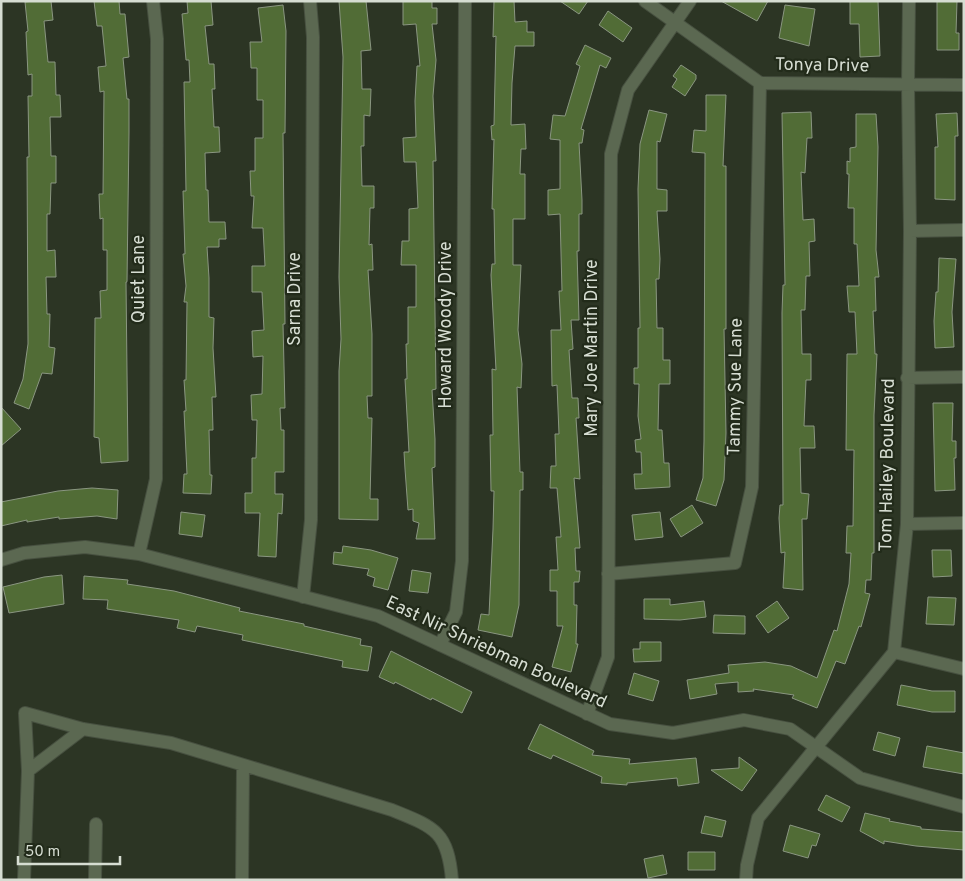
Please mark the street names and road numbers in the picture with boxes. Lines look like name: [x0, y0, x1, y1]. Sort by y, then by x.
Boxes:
street label: Tonya Drive: [775, 54, 869, 78]
street label: Quiet Lane: [128, 235, 151, 323]
street label: Howard Woody Drive: [435, 241, 458, 409]
street label: Sarna Drive: [284, 252, 307, 346]
street label: Mary Joe Martin Drive: [581, 259, 604, 437]
street label: Tammy Sue Lane: [723, 318, 749, 456]
street label: Tom Hailey Boulevard: [875, 378, 901, 552]
street label: East Nir Shriebman Boulevard: [382, 592, 610, 714]

